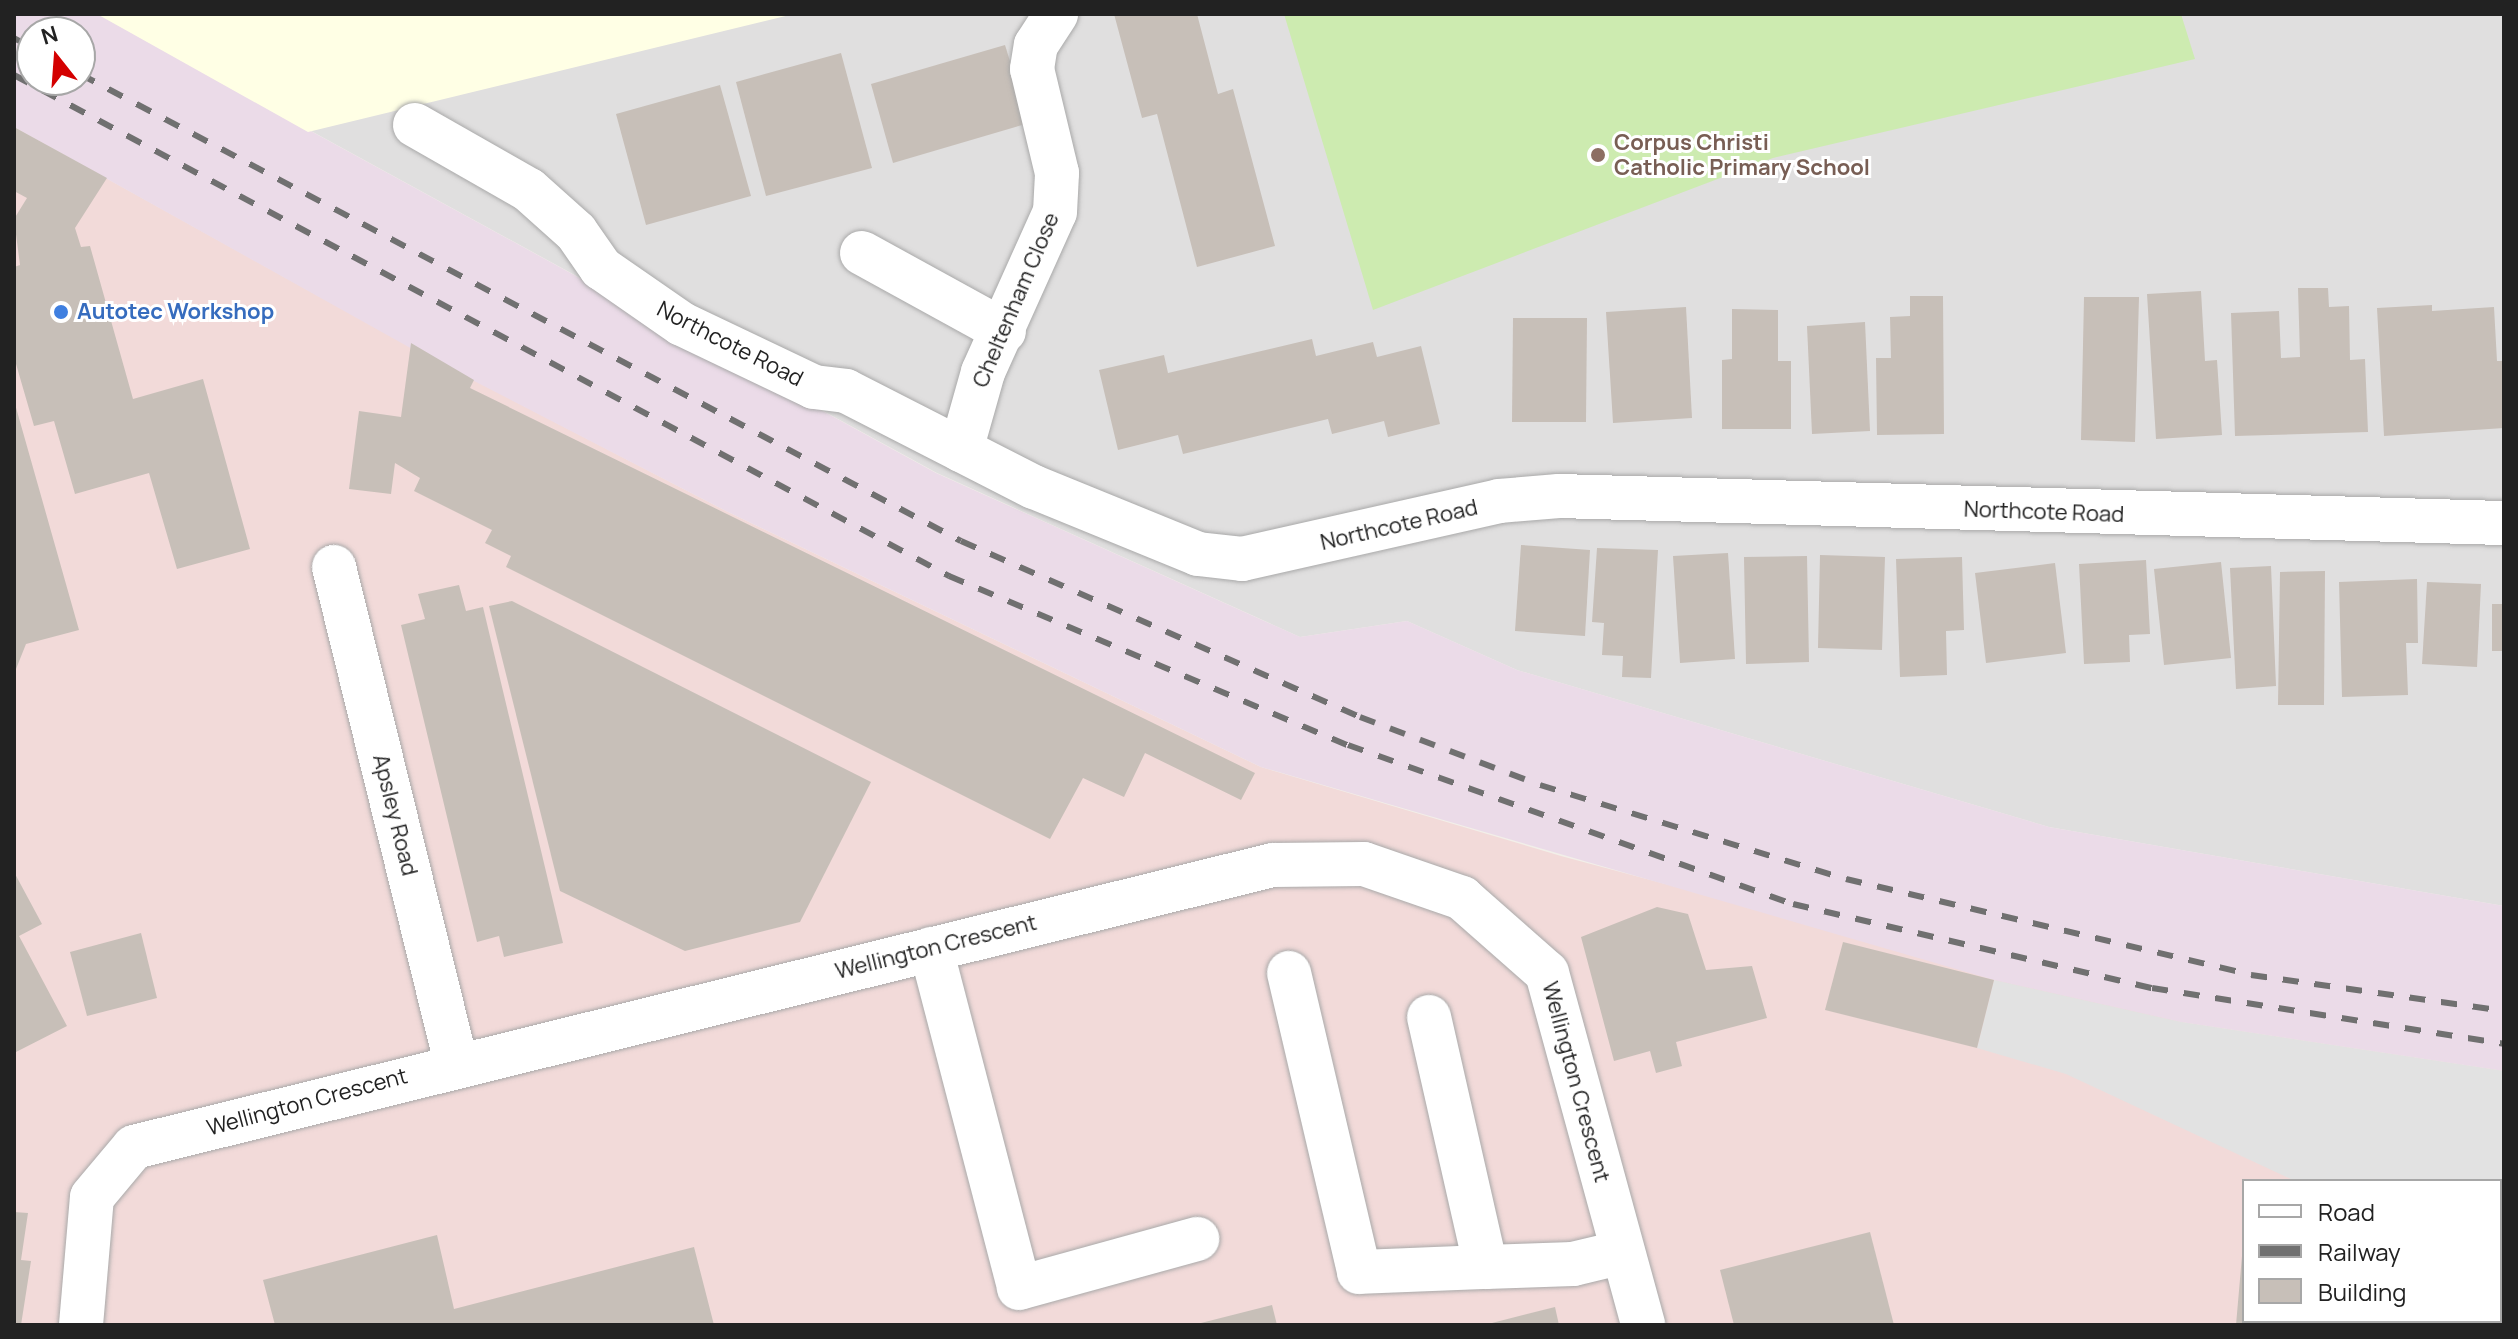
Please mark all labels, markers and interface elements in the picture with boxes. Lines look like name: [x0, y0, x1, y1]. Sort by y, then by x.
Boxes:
north arrow: [16, 16, 96, 96]
text: N: [38, 18, 61, 52]
place label: Corpus Christi Catholic Primary School: [1614, 129, 1870, 180]
marker: Corpus Christi Catholic Primary School: [1589, 146, 1607, 164]
street label: Cheltenham Close: [967, 209, 1065, 391]
street label: Northcote Road: [652, 296, 808, 392]
place label: Autotec Workshop: [77, 299, 274, 325]
marker: Autotec Workshop: [52, 303, 70, 321]
street label: Northcote Road: [1318, 494, 1480, 556]
street label: Northcote Road: [1963, 496, 2125, 528]
street label: Apsley Road: [367, 751, 423, 879]
street label: Wellington Crescent: [833, 909, 1039, 985]
street label: Wellington Crescent: [1537, 979, 1615, 1185]
street label: Wellington Crescent: [204, 1063, 410, 1141]
legend: [2242, 1179, 2502, 1323]
text: Road: [2318, 1195, 2375, 1228]
text: Railway: [2318, 1235, 2401, 1268]
text: Building: [2318, 1275, 2406, 1308]

